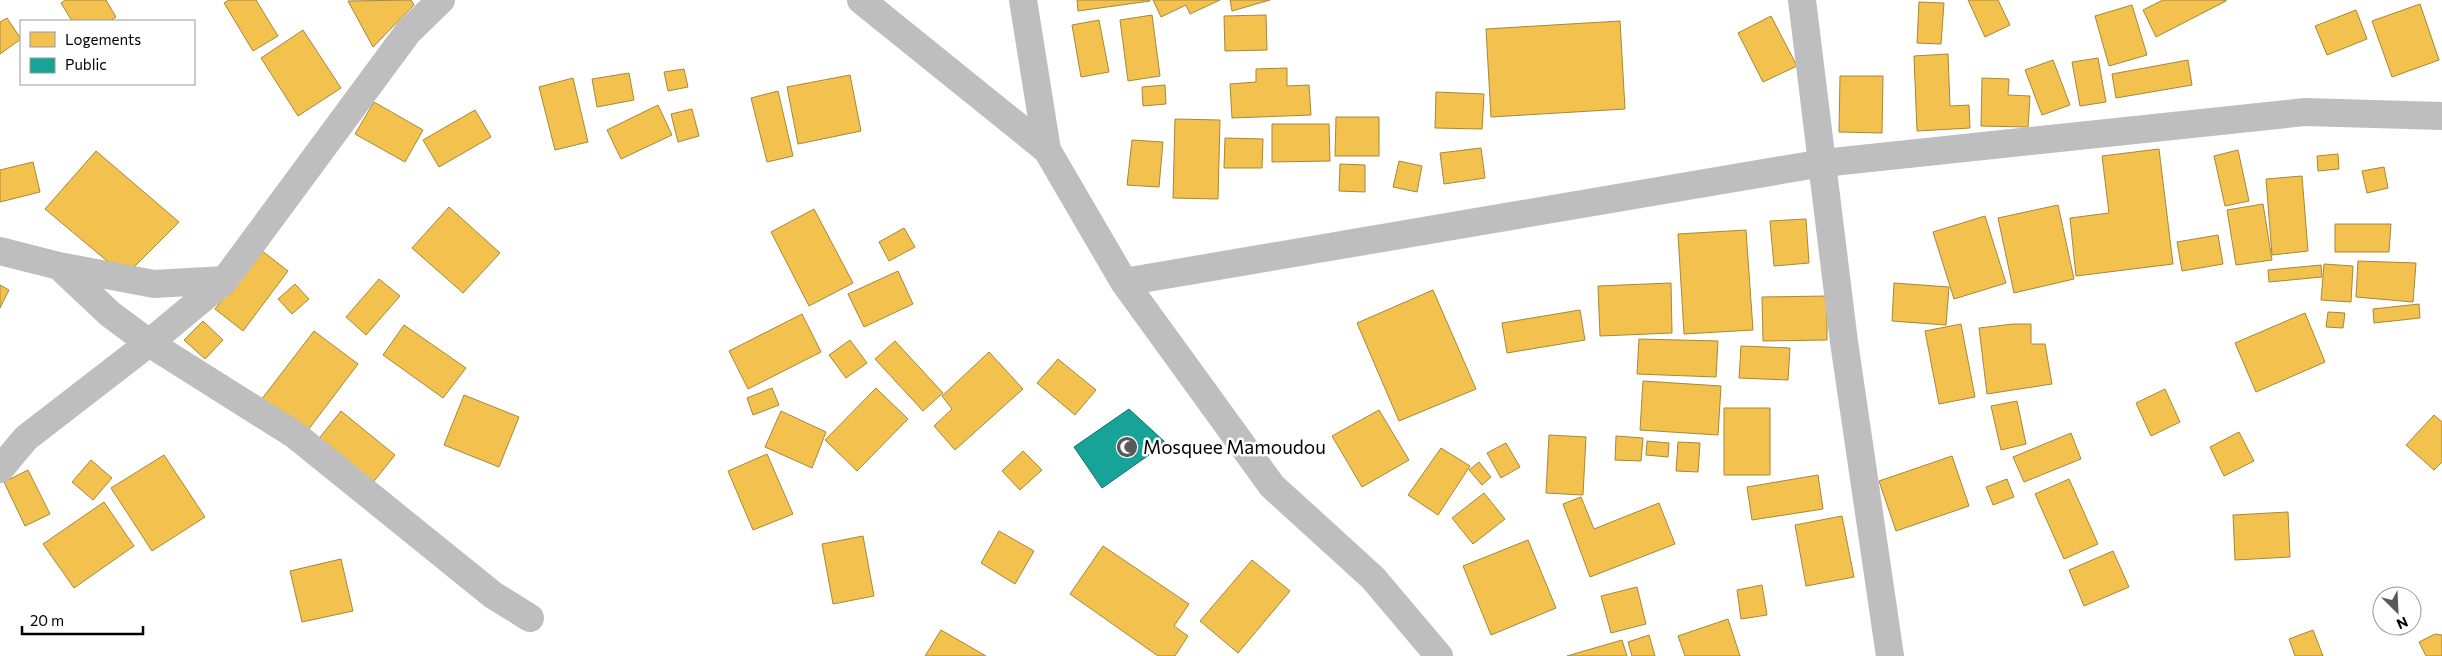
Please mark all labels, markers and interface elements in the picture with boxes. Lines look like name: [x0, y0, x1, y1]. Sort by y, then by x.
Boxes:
legend: [20, 20, 195, 85]
text: Logements: [65, 30, 141, 48]
text: Public: [65, 55, 107, 73]
mosque icon: Mosquee Mamoudou: [1115, 435, 1139, 459]
place label: Mosquee Mamoudou: [1143, 435, 1326, 458]
north arrow: [2372, 586, 2422, 636]
scale bar: [22, 604, 144, 636]
text: 20 m: [30, 611, 64, 629]
text: N: [2394, 613, 2411, 633]

